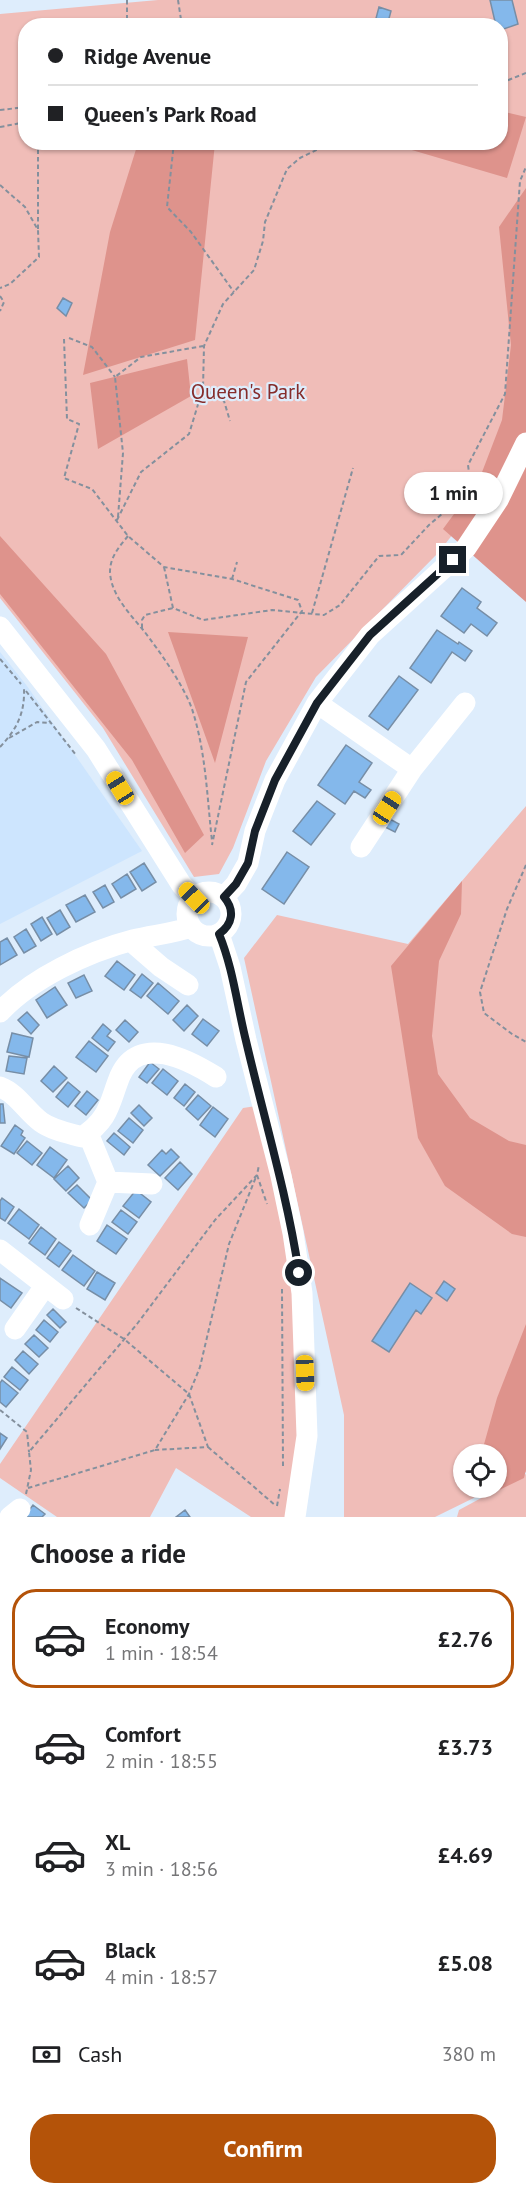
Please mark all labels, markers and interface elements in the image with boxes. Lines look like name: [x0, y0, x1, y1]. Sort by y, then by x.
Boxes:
text: Ridge Avenue: [84, 42, 211, 70]
text: Queen's Park Road: [84, 100, 257, 128]
park label: Queen's Park: [191, 378, 305, 405]
callout: 1 min: [404, 473, 502, 515]
text: 1 min: [429, 480, 478, 506]
route end: [439, 546, 466, 573]
car: [103, 768, 137, 808]
car: [370, 788, 404, 828]
car: [175, 879, 213, 917]
route start: [285, 1259, 312, 1286]
car: [295, 1355, 315, 1391]
map controls: [453, 1444, 507, 1498]
button: locate: [453, 1444, 507, 1498]
text: Choose a ride: [30, 1536, 186, 1570]
icon: car: [33, 1612, 87, 1666]
text: Economy: [105, 1612, 189, 1640]
text: £2.76: [438, 1625, 493, 1653]
text: 1 min · 18:54: [105, 1640, 218, 1666]
icon: car: [33, 1720, 87, 1774]
text: Comfort: [105, 1720, 181, 1748]
text: £3.73: [438, 1733, 493, 1761]
text: 2 min · 18:55: [105, 1748, 218, 1774]
icon: car: [33, 1828, 87, 1882]
text: XL: [105, 1828, 130, 1856]
text: £4.69: [438, 1841, 493, 1869]
text: 3 min · 18:56: [105, 1856, 218, 1882]
icon: car: [33, 1936, 87, 1990]
text: Black: [105, 1936, 156, 1964]
text: £5.08: [438, 1949, 493, 1977]
text: 4 min · 18:57: [105, 1964, 218, 1990]
icon: cash: [30, 2038, 63, 2071]
text: Cash: [78, 2040, 122, 2068]
text: 380 m: [442, 2041, 496, 2067]
button: Confirm: [30, 2114, 496, 2183]

